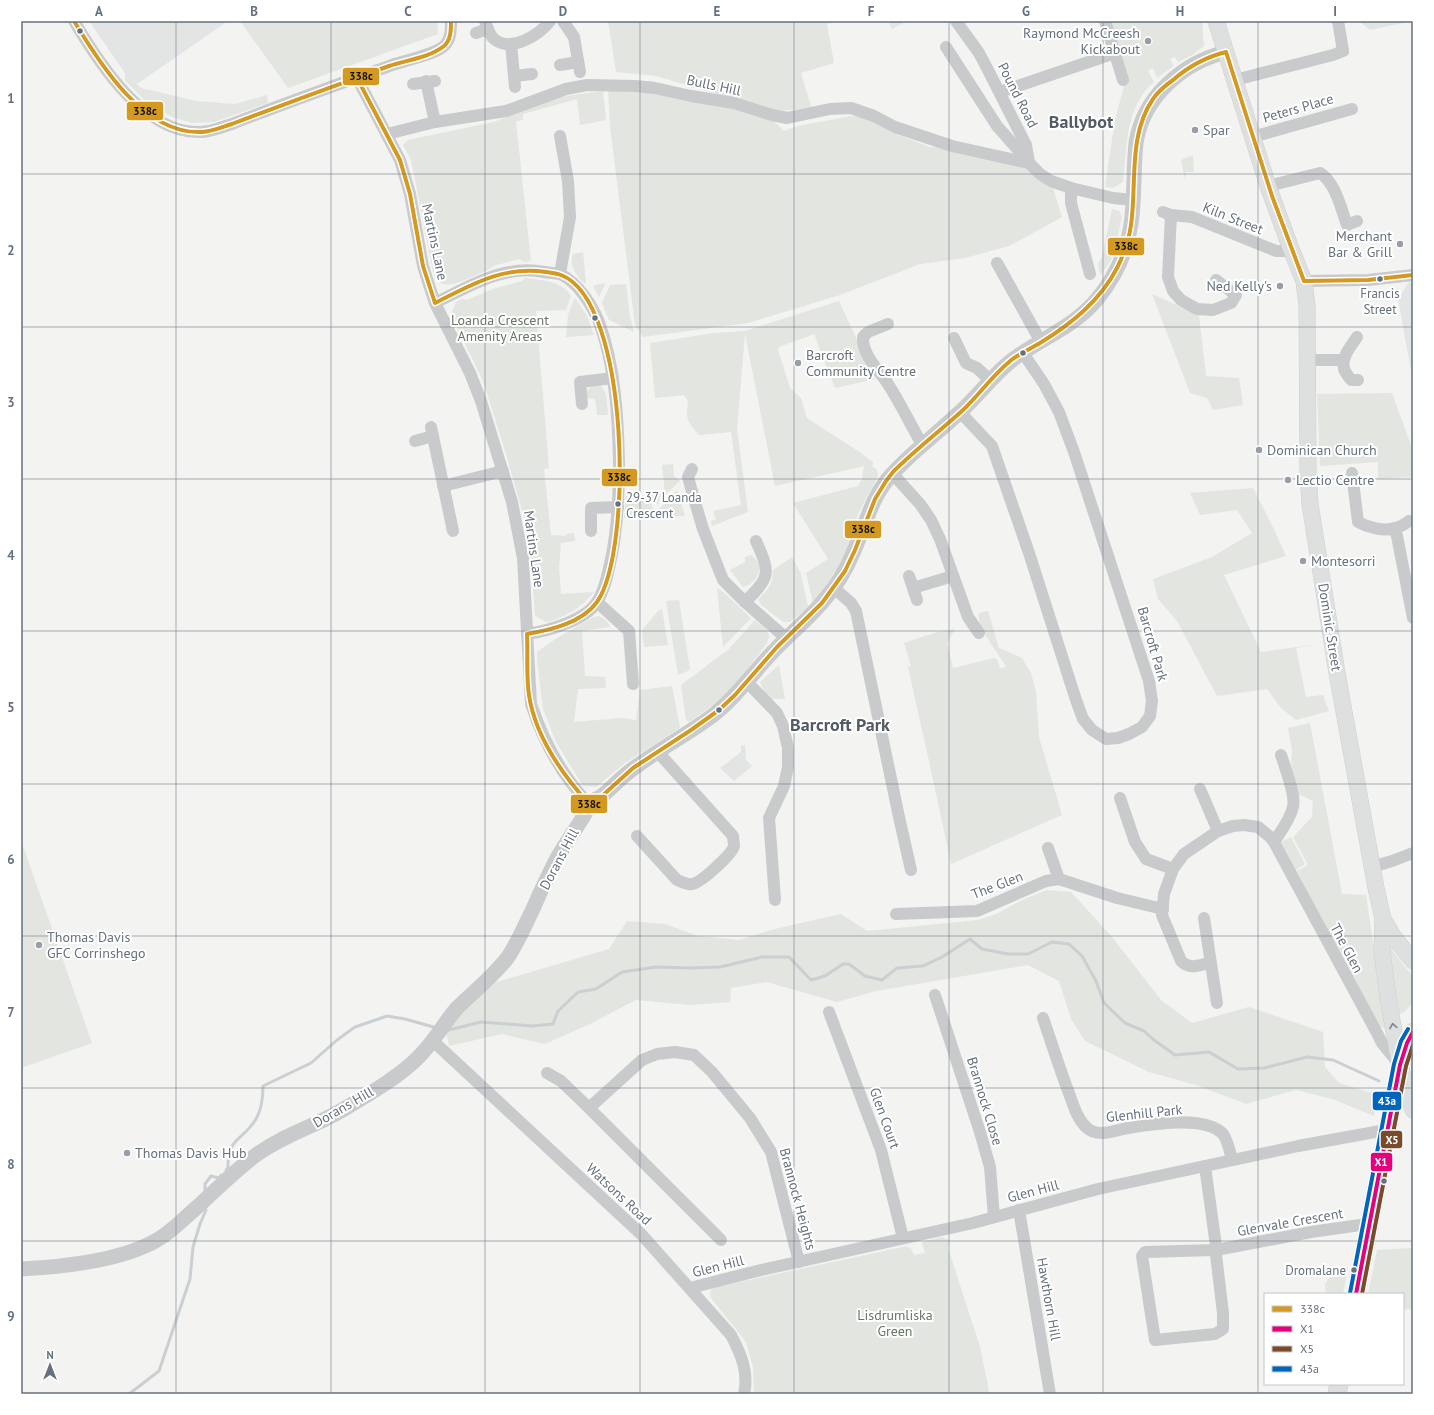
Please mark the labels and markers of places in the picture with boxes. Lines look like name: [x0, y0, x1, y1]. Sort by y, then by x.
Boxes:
place label: Raymond McCreesh Kickabout: [1023, 24, 1140, 58]
unlabelled marker: [75, 26, 85, 36]
marker: Raymond McCreesh Kickabout: [1143, 36, 1153, 46]
place label: Spar: [1203, 121, 1230, 139]
marker: Spar: [1190, 125, 1200, 135]
place label: Merchant Bar & Grill: [1328, 227, 1392, 261]
marker: Merchant Bar & Grill: [1395, 239, 1405, 249]
marker: Francis Street: [1375, 274, 1385, 284]
place label: Ned Kelly's: [1206, 277, 1272, 295]
marker: Ned Kelly's: [1275, 281, 1285, 291]
place label: Francis Street: [1360, 285, 1400, 318]
unlabelled marker: [590, 313, 600, 323]
place label: Barcroft Community Centre: [806, 346, 916, 380]
unlabelled marker: [1018, 348, 1028, 358]
marker: Barcroft Community Centre: [793, 358, 803, 368]
place label: Dominican Church: [1267, 441, 1377, 459]
marker: Dominican Church: [1254, 445, 1264, 455]
place label: Lectio Centre: [1296, 471, 1374, 489]
marker: Lectio Centre: [1283, 475, 1293, 485]
place label: 29-37 Loanda Crescent: [626, 489, 702, 522]
marker: 29-37 Loanda Crescent: [613, 499, 623, 509]
place label: Montesorri: [1311, 552, 1376, 570]
marker: Montesorri: [1298, 556, 1308, 566]
unlabelled marker: [714, 705, 724, 715]
place label: Thomas Davis GFC Corrinshego: [47, 928, 145, 962]
marker: Thomas Davis GFC Corrinshego: [34, 940, 44, 950]
place label: Thomas Davis Hub: [135, 1144, 247, 1162]
marker: Thomas Davis Hub: [122, 1148, 132, 1158]
unlabelled marker: [1379, 1176, 1389, 1186]
place label: Dromalane: [1285, 1262, 1346, 1279]
marker: Dromalane: [1349, 1265, 1359, 1275]

